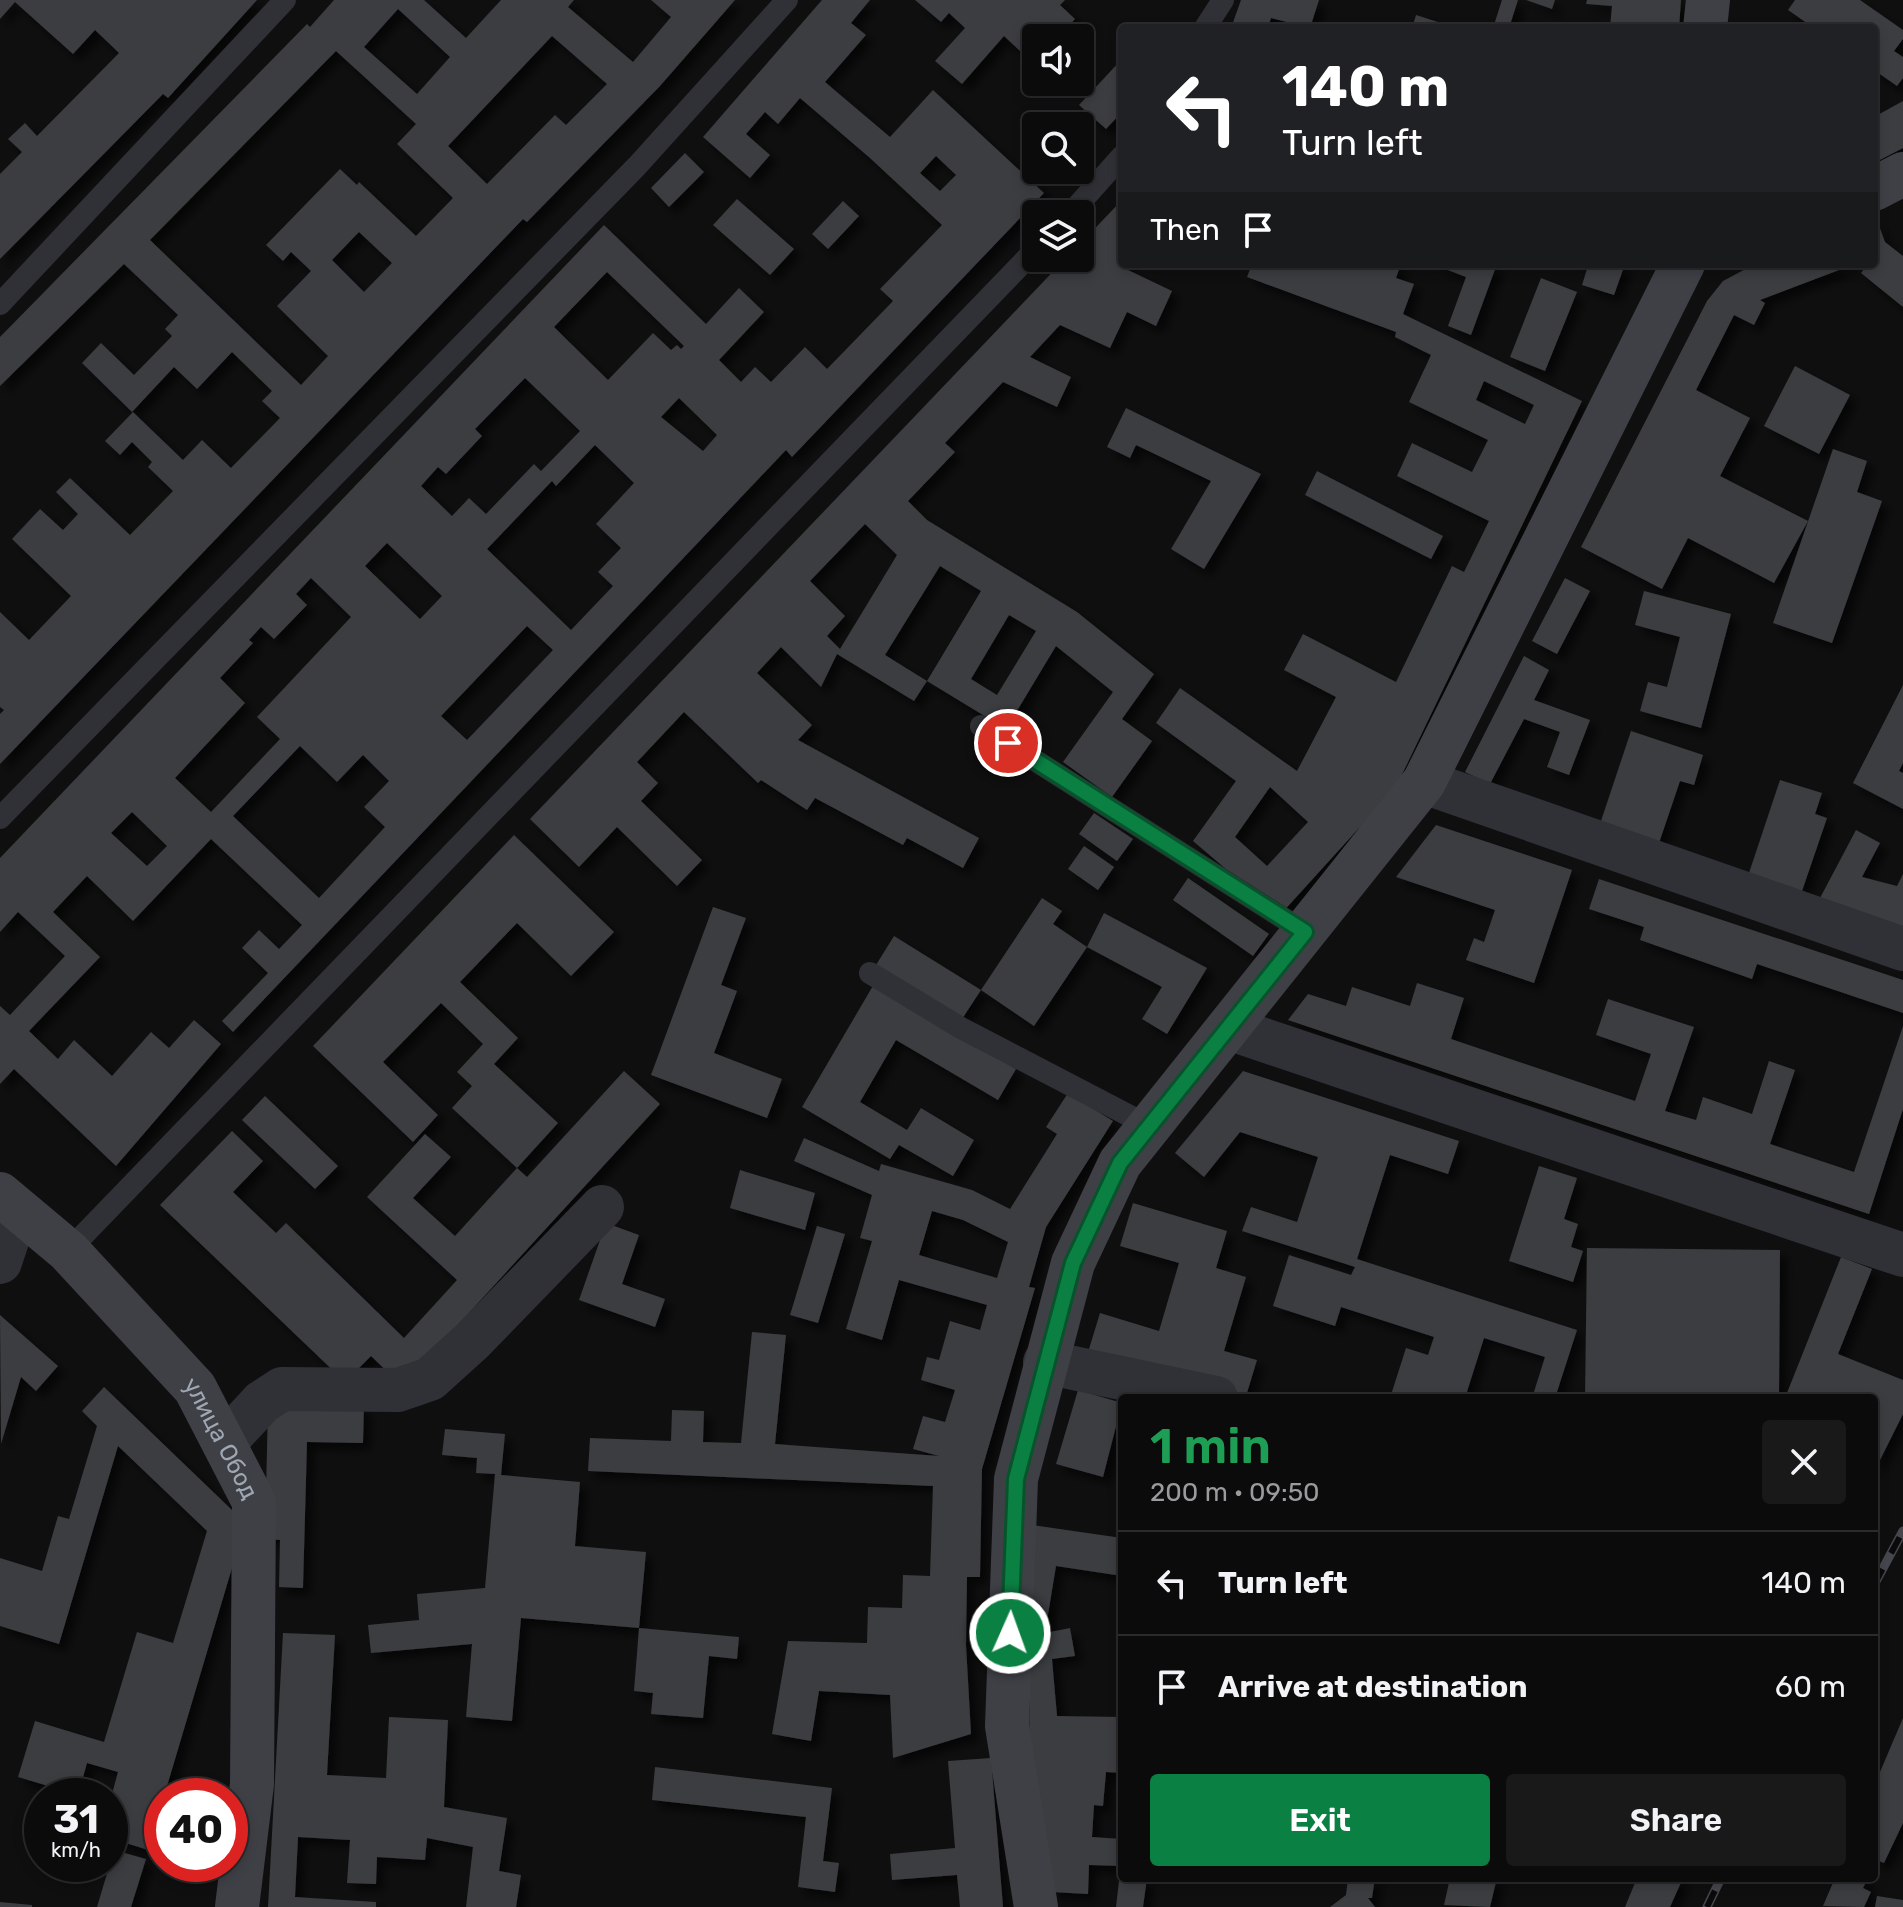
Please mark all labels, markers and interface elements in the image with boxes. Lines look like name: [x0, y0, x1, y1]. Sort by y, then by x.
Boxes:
map controls: [1022, 24, 1094, 272]
button: sound: [1022, 24, 1094, 96]
text: 140 m: [1282, 54, 1449, 120]
icon: left: [1150, 56, 1254, 160]
button: search: [1022, 112, 1094, 184]
text: Turn left: [1282, 121, 1423, 164]
button: layers: [1022, 200, 1094, 272]
icon: arrive: [1236, 208, 1280, 252]
text: Then: [1150, 212, 1220, 248]
pin: [974, 709, 1042, 777]
icon: arrive: [986, 721, 1030, 765]
street label: улица Обод: [178, 1371, 264, 1504]
text: 1 min: [1150, 1418, 1271, 1475]
button: close: [1762, 1420, 1846, 1504]
text: 200 m · 09:50: [1150, 1477, 1320, 1508]
icon: left: [1150, 1561, 1194, 1605]
text: Turn left: [1218, 1565, 1348, 1601]
text: 140 m: [1761, 1565, 1846, 1601]
position arrow: [968, 1591, 1052, 1675]
icon: arrive: [1150, 1665, 1194, 1709]
text: Arrive at destination: [1218, 1669, 1528, 1705]
text: 60 m: [1775, 1669, 1846, 1705]
button: Exit: [1150, 1774, 1490, 1866]
button: Share: [1506, 1774, 1846, 1866]
speed limit sign: 40: [144, 1778, 248, 1882]
text: 31: [53, 1796, 99, 1843]
text: km/h: [51, 1838, 101, 1862]

